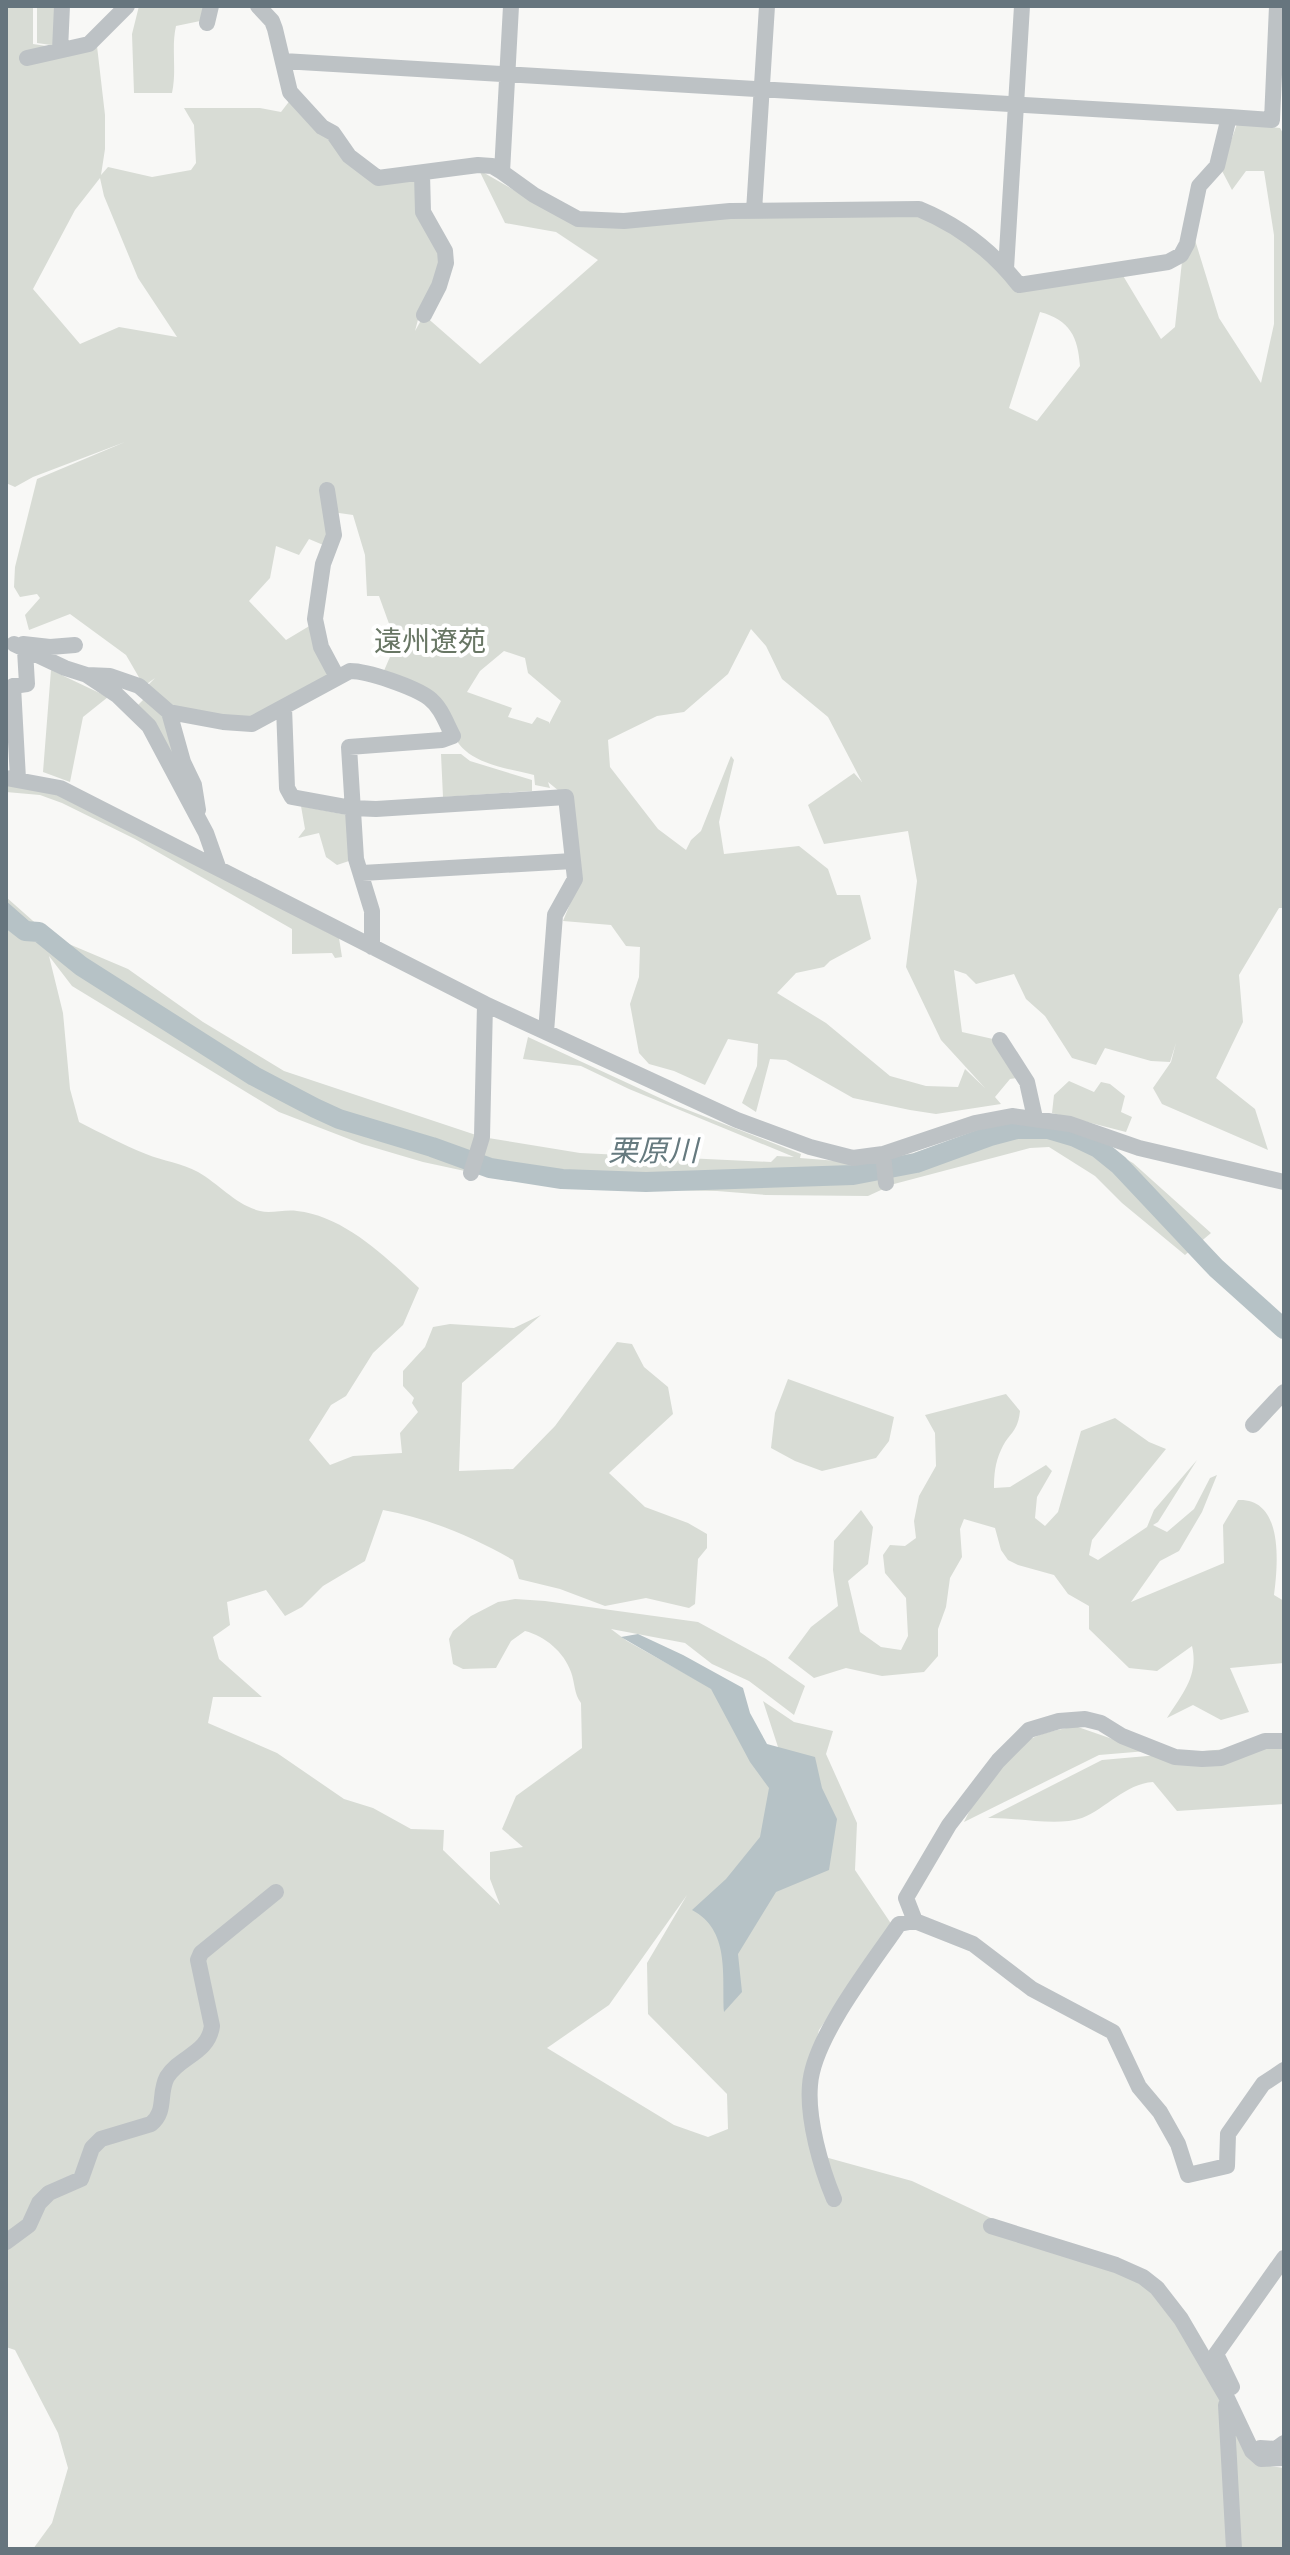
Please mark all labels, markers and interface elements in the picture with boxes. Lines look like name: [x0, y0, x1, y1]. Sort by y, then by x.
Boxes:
park label: 遠州遼苑: [374, 623, 486, 658]
water label: 栗原川: [608, 1131, 701, 1169]

